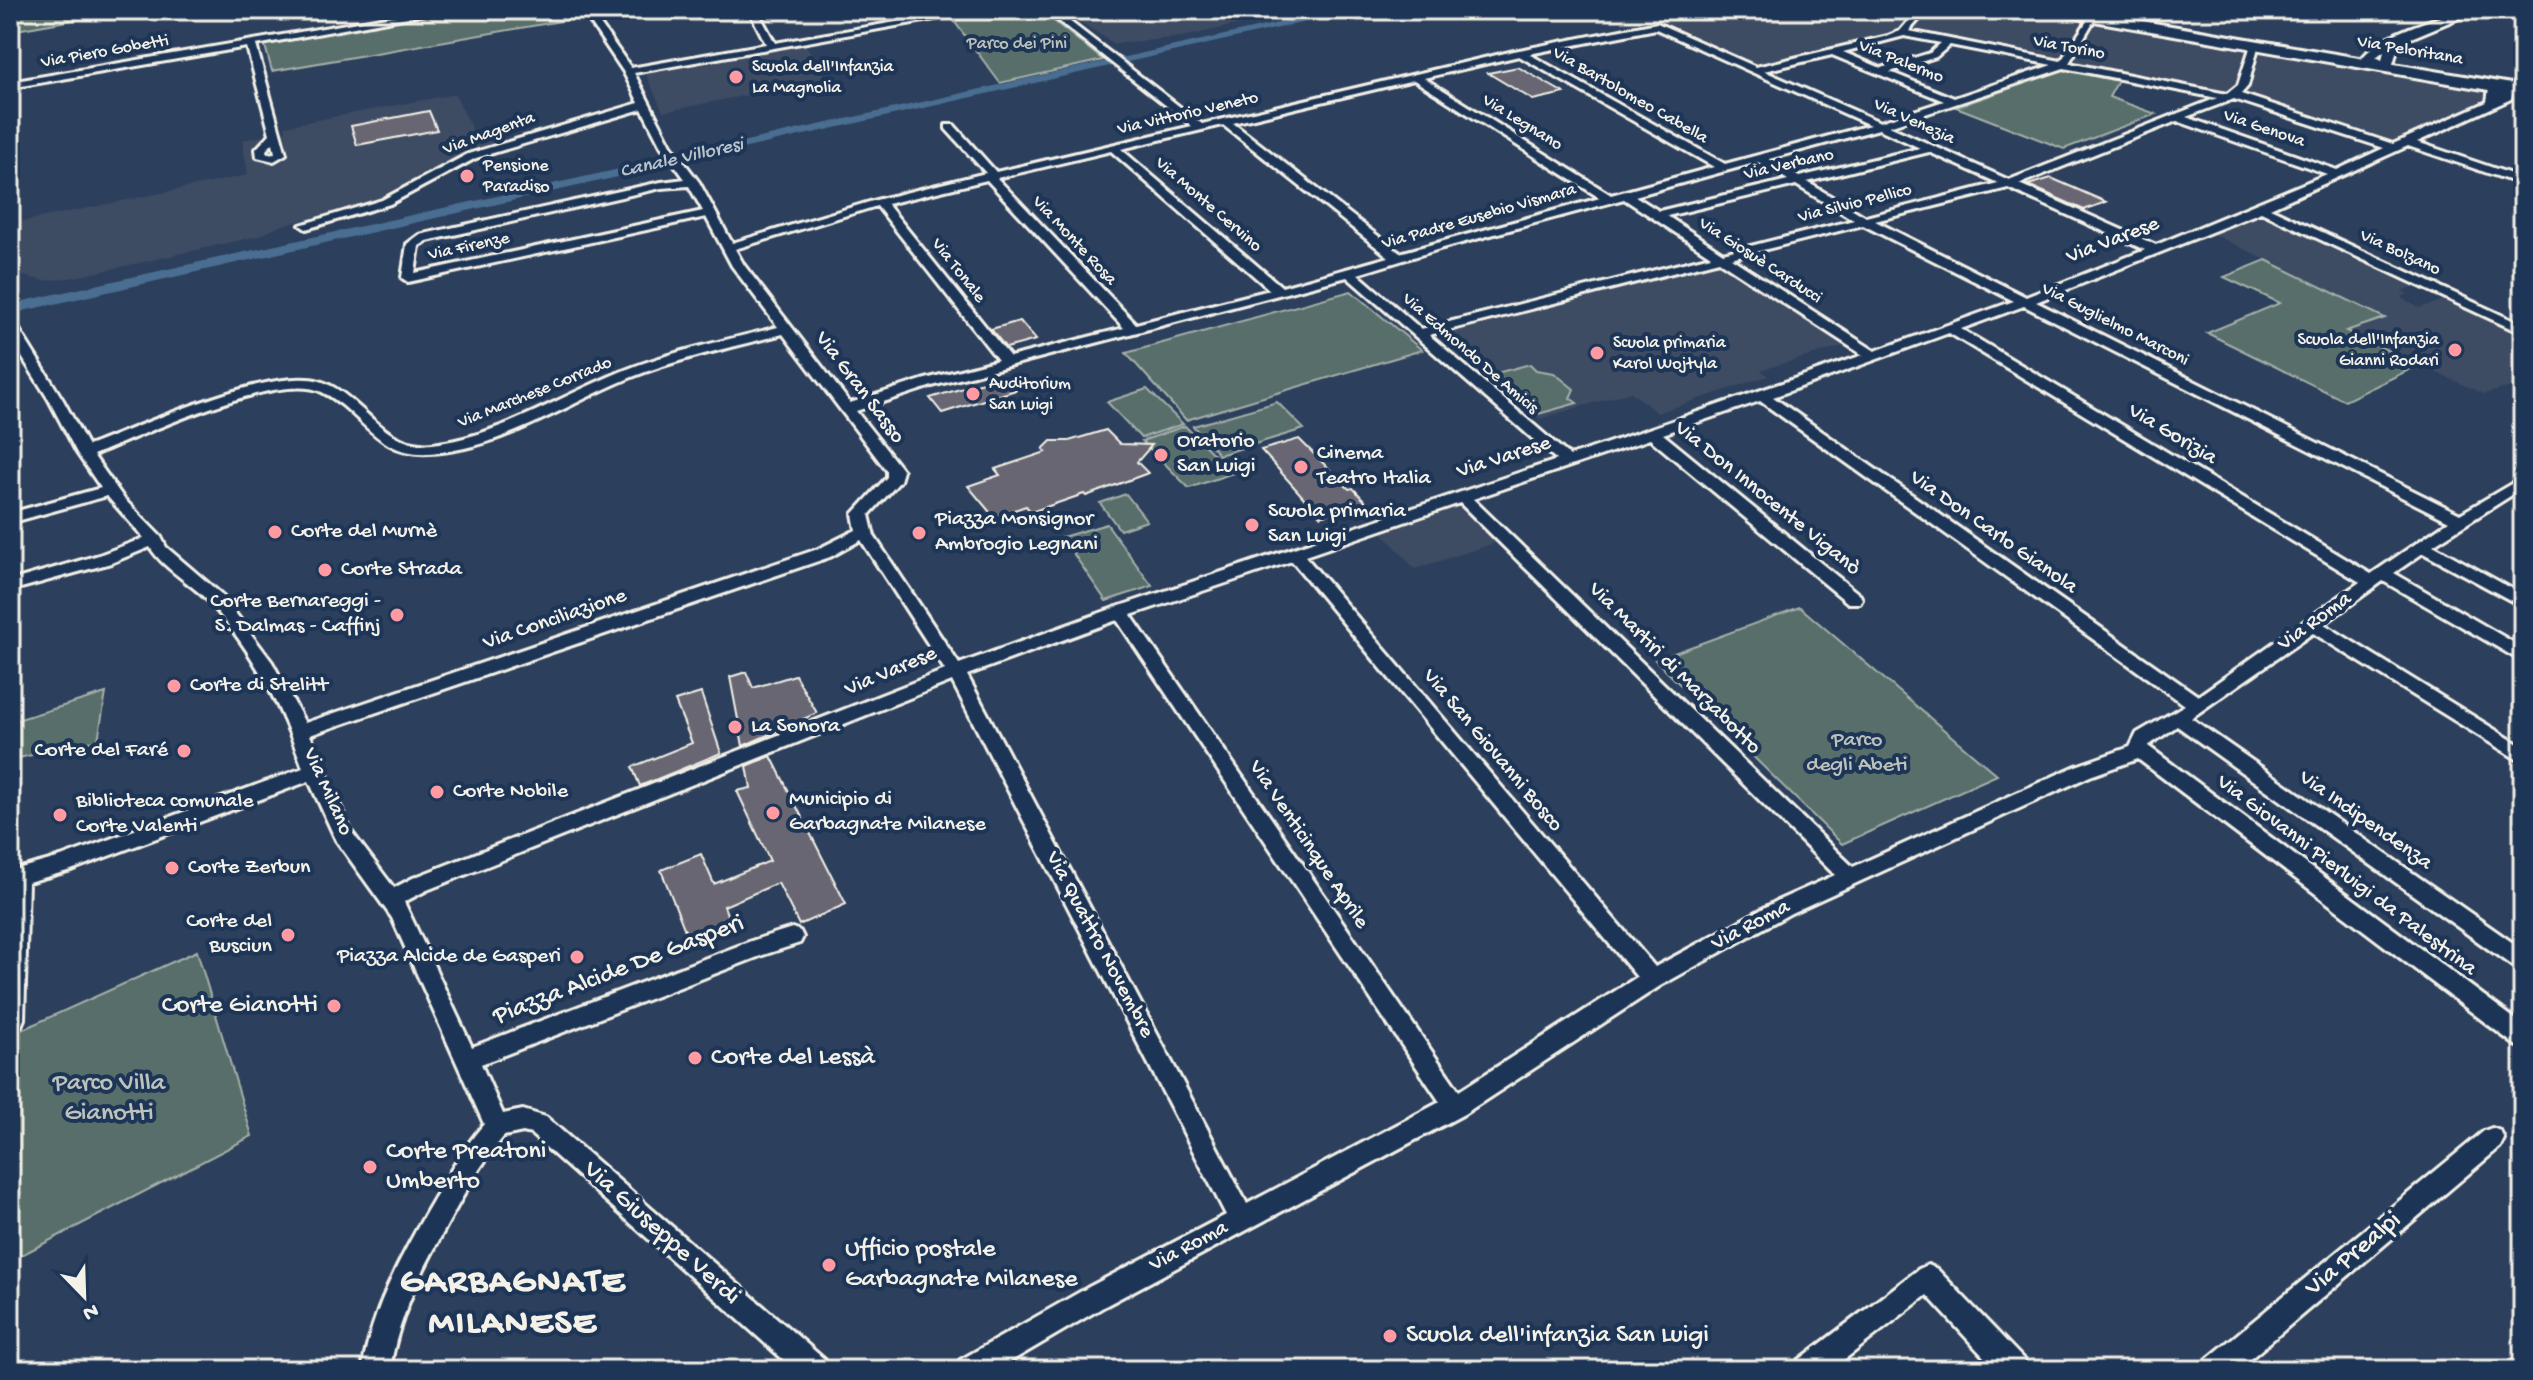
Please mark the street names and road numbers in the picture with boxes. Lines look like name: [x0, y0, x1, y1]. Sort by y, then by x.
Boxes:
street label: Via Piero Gobetti: [38, 30, 171, 74]
street label: Via Torino: [2030, 31, 2107, 65]
street label: Via Peloritana: [2355, 31, 2465, 71]
street label: Via Palermo: [1854, 35, 1947, 89]
street label: Via Bartolomeo Cabella: [1548, 42, 1712, 150]
street label: Via Vittorio Veneto: [1115, 88, 1260, 141]
street label: Via Legnano: [1477, 90, 1566, 156]
street label: Via Venezia: [1869, 94, 1959, 150]
street label: Via Genova: [2220, 105, 2308, 153]
street label: Via Magenta: [439, 107, 539, 161]
street label: Via Verbano: [1741, 145, 1836, 186]
street label: Via Monte Cervino: [1150, 152, 1266, 257]
street label: Via Padre Eusebio Vismara: [1379, 179, 1579, 255]
street label: Via Silvio Pellico: [1795, 180, 1914, 229]
street label: Via Monte Rosa: [1026, 191, 1122, 291]
street label: Via Varese: [2062, 211, 2164, 271]
street label: Via Giosuè Carducci: [1694, 213, 1826, 309]
street label: Via Bolzano: [2355, 225, 2444, 281]
street label: Via Firenze: [425, 228, 512, 266]
street label: Via Tonale: [926, 234, 990, 308]
street label: Via Guglielmo Marconi: [2037, 278, 2192, 371]
street label: Via Edmondo De Amicis: [1397, 288, 1544, 420]
street label: Via Gran Sasso: [808, 326, 910, 449]
street label: Via Marchese Corrado: [454, 353, 615, 434]
street label: Via Gorizia: [2122, 398, 2222, 472]
street label: Via Don Innocente Viganò: [1668, 415, 1865, 582]
street label: Via Varese: [1453, 430, 1555, 486]
street label: Via Don Carlo Gianola: [1903, 465, 2083, 601]
street label: Via Martiri di Marzabotto: [1581, 576, 1766, 761]
street label: Via Conciliazione: [479, 583, 631, 657]
street label: Via Roma: [2272, 586, 2358, 658]
street label: Via Varese: [840, 641, 942, 703]
street label: Via San Giovanni Bosco: [1415, 663, 1568, 838]
street label: Via Milano: [296, 743, 358, 840]
street label: Via Venticinque Aprile: [1241, 755, 1374, 935]
street label: Via Indipendenza: [2292, 765, 2437, 877]
street label: Via Giovanni Pierluigi da Palestrina: [2210, 769, 2482, 983]
street label: Via Quattro Novembre: [1038, 846, 1159, 1043]
street label: Via Roma: [1706, 894, 1795, 958]
street label: Piazza Alcide De Gasperi: [488, 909, 749, 1034]
street label: Via Giuseppe Verdi: [575, 1155, 746, 1313]
street label: Via Prealpi: [2299, 1206, 2408, 1305]
street label: Via Roma: [1144, 1215, 1233, 1279]

